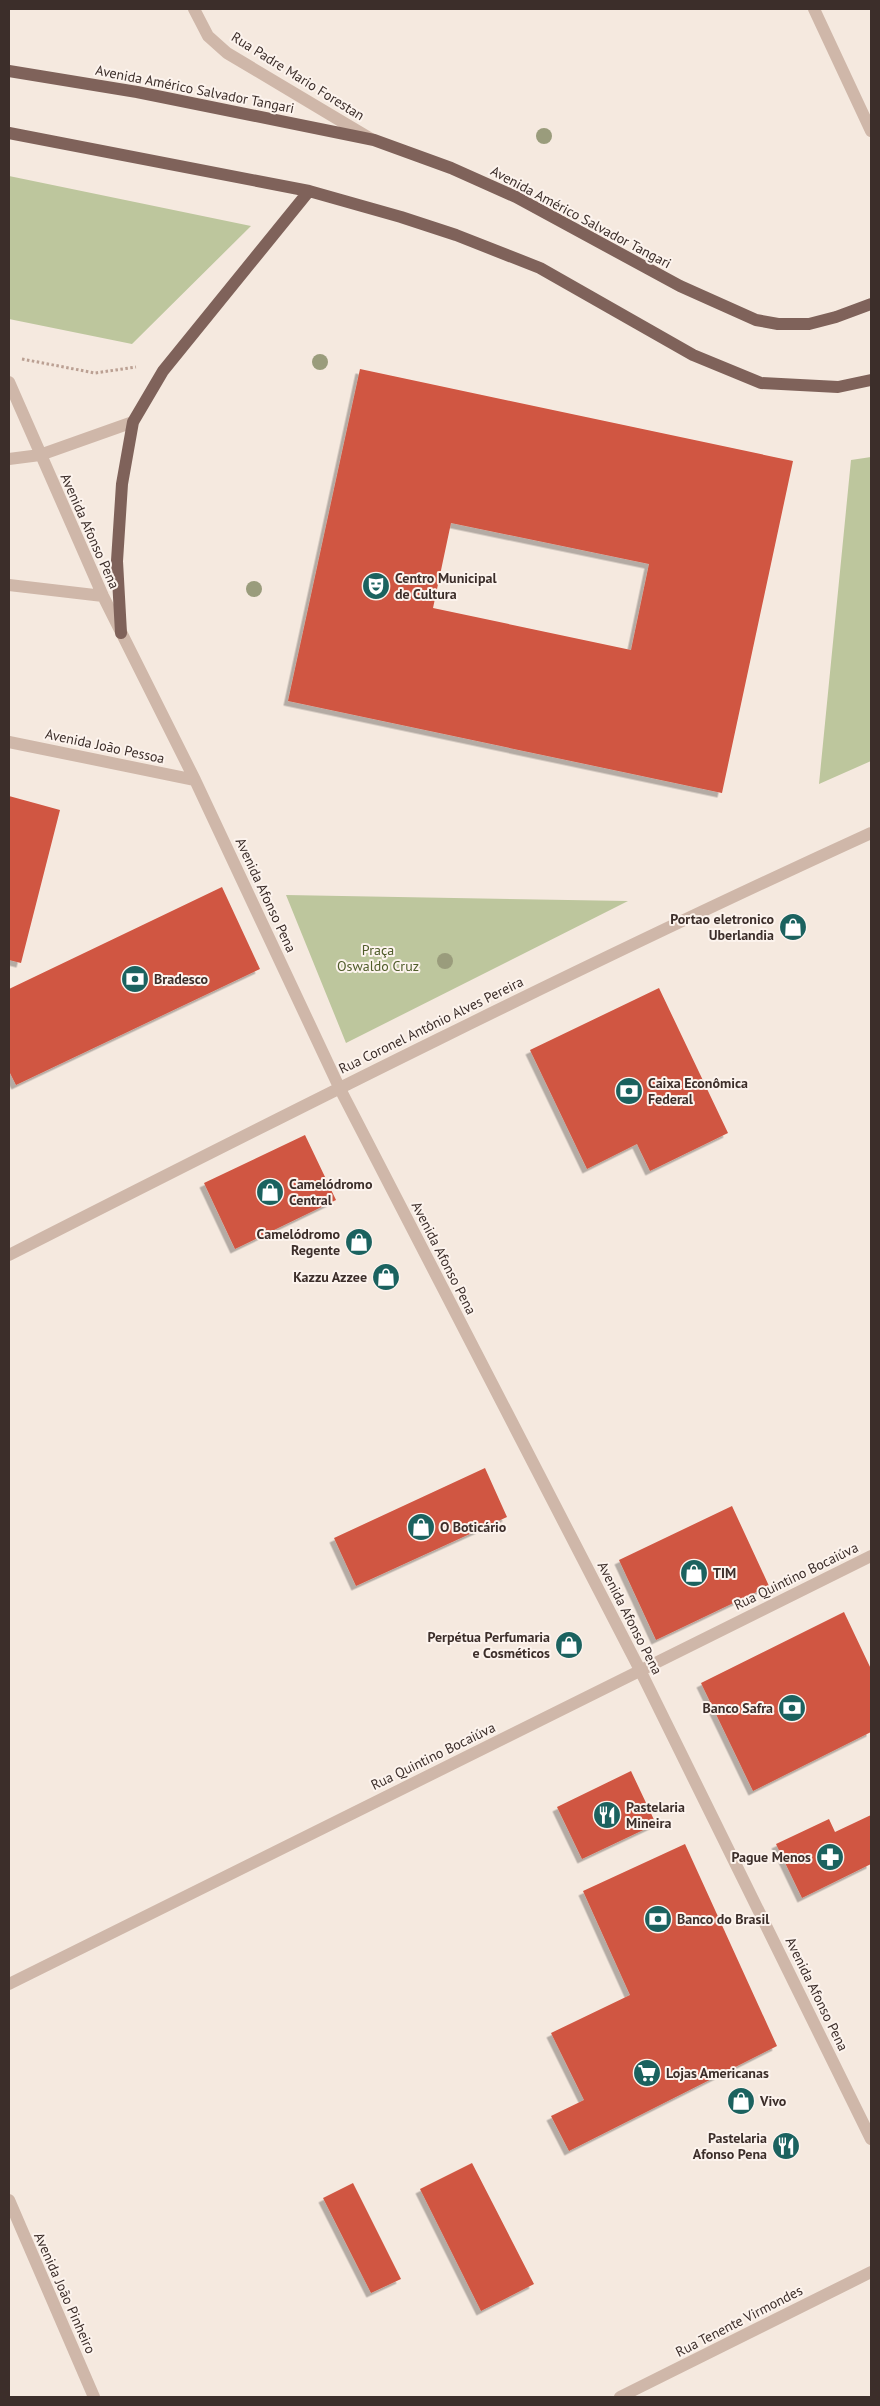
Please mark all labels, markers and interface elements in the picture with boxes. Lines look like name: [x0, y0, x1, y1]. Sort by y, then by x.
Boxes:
street label: Rua Padre Mario Forestan: [228, 28, 368, 124]
street label: Avenida Américo Salvador Tangari: [94, 61, 296, 117]
street label: Avenida Américo Salvador Tangari: [488, 162, 674, 272]
street label: Avenida Afonso Pena: [56, 471, 124, 592]
place label: Centro Municipal de Cultura: [395, 569, 497, 603]
theatre icon: Centro Municipal de Cultura: [361, 571, 391, 601]
street label: Avenida João Pessoa: [44, 725, 166, 767]
street label: Avenida Afonso Pena: [232, 835, 300, 955]
place label: Portao eletronico Uberlandia: [670, 910, 774, 944]
shop icon: Portao eletronico Uberlandia: [778, 912, 808, 942]
park label: Praça Oswaldo Cruz: [337, 941, 419, 975]
bank icon: Bradesco: [120, 964, 150, 994]
place label: Bradesco: [154, 970, 209, 988]
street label: Rua Coronel Antônio Alves Pereira: [336, 972, 526, 1078]
place label: Caixa Econômica Federal: [648, 1074, 748, 1108]
bank icon: Caixa Econômica Federal: [614, 1076, 644, 1106]
place label: Camelódromo Central: [289, 1175, 373, 1209]
shop icon: Camelódromo Central: [255, 1177, 285, 1207]
street label: Avenida Afonso Pena: [408, 1198, 480, 1318]
place label: Camelódromo Regente: [257, 1225, 340, 1259]
shop icon: Camelódromo Regente: [344, 1227, 374, 1257]
shop icon: Kazzu Azzee: [371, 1262, 401, 1292]
place label: Kazzu Azzee: [293, 1268, 367, 1286]
shop icon: O Boticário: [406, 1512, 436, 1542]
place label: O Boticário: [440, 1518, 507, 1536]
street label: Rua Quintino Bocaiúva: [731, 1538, 861, 1614]
street label: Avenida Afonso Pena: [594, 1558, 666, 1678]
shop icon: TIM: [679, 1558, 709, 1588]
place label: TIM: [713, 1564, 736, 1582]
place label: Perpétua Perfumaria e Cosméticos: [428, 1628, 550, 1662]
shop icon: Perpétua Perfumaria e Cosméticos: [554, 1630, 584, 1660]
bank icon: Banco Safra: [777, 1693, 807, 1723]
place label: Banco Safra: [703, 1699, 773, 1717]
street label: Rua Quintino Bocaiúva: [368, 1718, 498, 1794]
place label: Pastelaria Mineira: [626, 1798, 685, 1832]
restaurant icon: Pastelaria Mineira: [592, 1800, 622, 1830]
pharmacy icon: Pague Menos: [815, 1842, 845, 1872]
place label: Pague Menos: [731, 1848, 811, 1866]
bank icon: Banco do Brasil: [643, 1904, 673, 1934]
place label: Banco do Brasil: [677, 1910, 770, 1928]
street label: Avenida Afonso Pena: [782, 1934, 852, 2054]
supermarket icon: Lojas Americanas: [632, 2058, 662, 2088]
place label: Lojas Americanas: [666, 2064, 769, 2082]
shop icon: Vivo: [726, 2086, 756, 2116]
place label: Vivo: [759, 2092, 787, 2110]
place label: Pastelaria Afonso Pena: [693, 2129, 767, 2163]
restaurant icon: Pastelaria Afonso Pena: [771, 2131, 801, 2161]
street label: Avenida João Pinheiro: [30, 2230, 100, 2356]
street label: Rua Tenente Virmondes: [673, 2281, 806, 2361]

